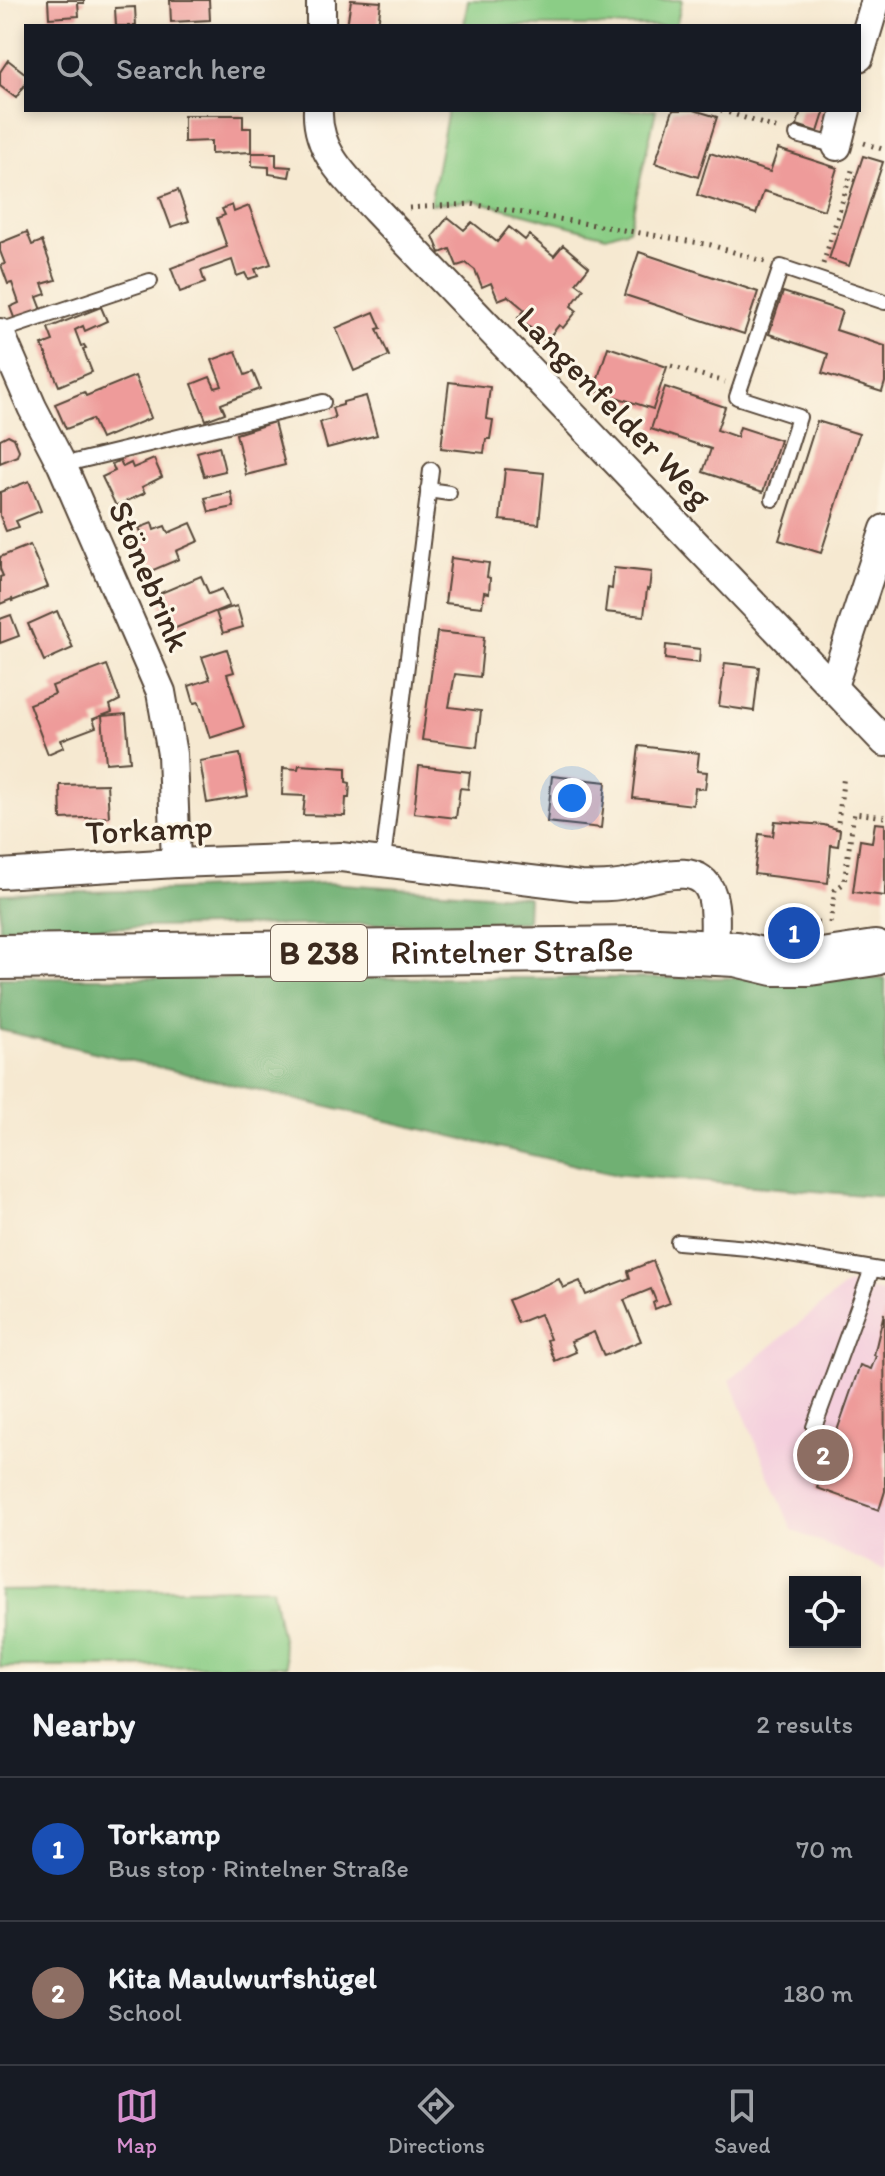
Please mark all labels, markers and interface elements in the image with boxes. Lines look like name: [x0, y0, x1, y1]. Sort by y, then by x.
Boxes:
search box: [24, 24, 861, 112]
icon: search: [52, 46, 96, 90]
text: Search here: [116, 50, 266, 87]
street label: Langenfelder Weg: [508, 298, 722, 517]
street label: Stönebrink: [100, 495, 200, 658]
your location: [552, 778, 592, 818]
street label: Torkamp: [84, 806, 214, 853]
pin: 1: [768, 903, 820, 963]
road number: B 238: [271, 925, 367, 981]
street label: Rintelner Straße: [390, 929, 634, 973]
pin: 2: [797, 1425, 849, 1485]
map controls: [789, 1576, 861, 1648]
button: locate: [789, 1576, 861, 1648]
text: Nearby: [32, 1704, 135, 1745]
text: 2 results: [756, 1708, 853, 1740]
text: Torkamp: [108, 1815, 220, 1852]
text: 1: [52, 1833, 64, 1865]
text: 70 m: [796, 1833, 853, 1865]
text: Bus stop · Rintelner Straße: [108, 1852, 409, 1884]
text: Kita Maulwurfshügel: [108, 1959, 377, 1996]
text: 2: [51, 1977, 65, 2009]
text: 180 m: [783, 1977, 853, 2009]
text: School: [108, 1996, 182, 2028]
tab: Map: [115, 2084, 159, 2159]
tab: Directions: [388, 2084, 485, 2159]
tab: Saved: [714, 2084, 770, 2159]

